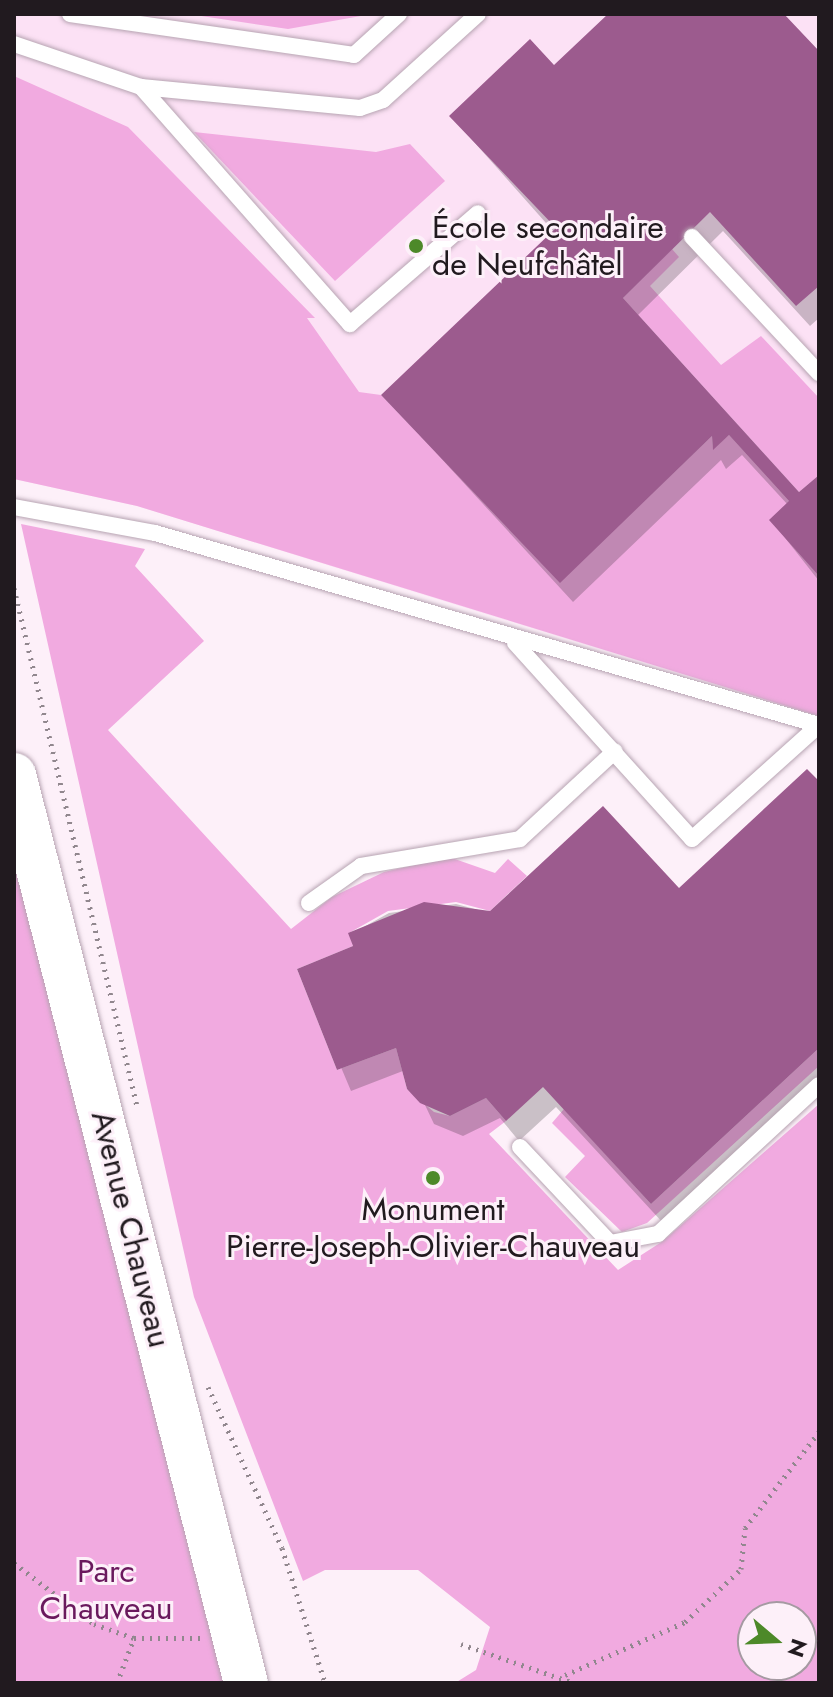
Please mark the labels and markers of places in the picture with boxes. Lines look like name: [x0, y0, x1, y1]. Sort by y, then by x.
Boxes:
place label: École secondaire de Neufchâtel: [432, 209, 664, 284]
marker: École secondaire de Neufchâtel: [407, 237, 425, 255]
marker: Monument Pierre-Joseph-Olivier-Chauveau: [424, 1169, 442, 1187]
place label: Monument Pierre-Joseph-Olivier-Chauveau: [226, 1191, 640, 1266]

